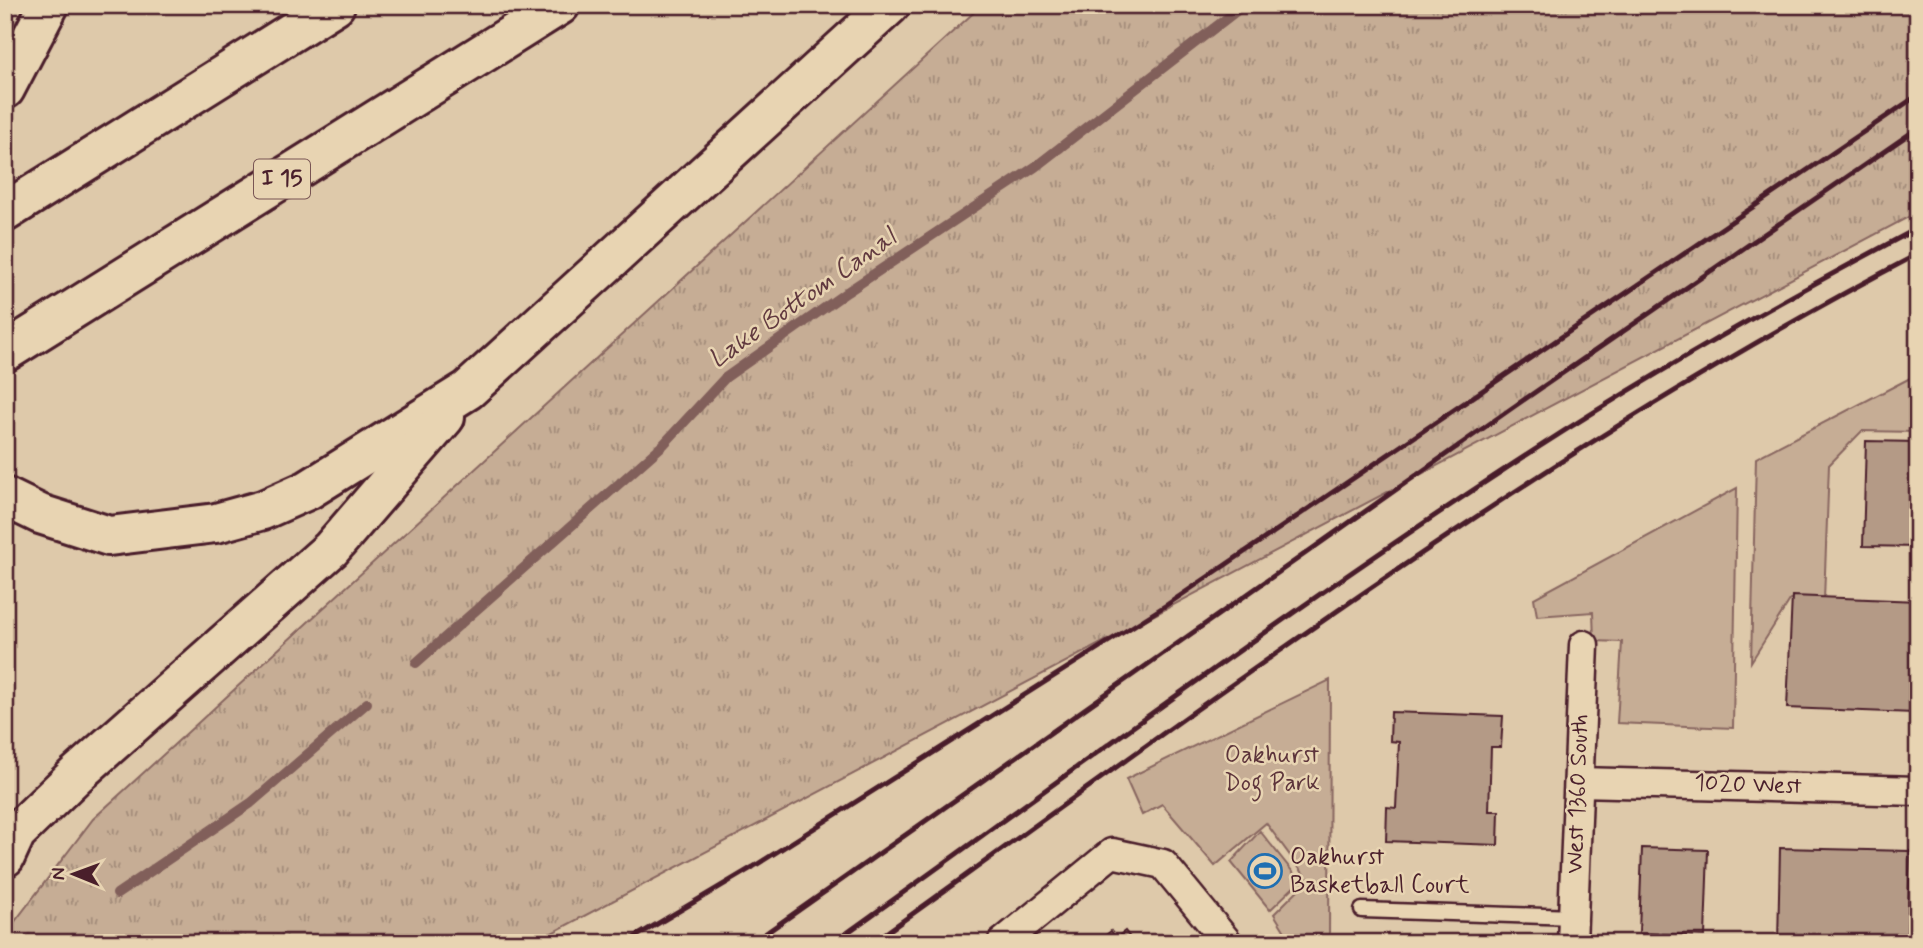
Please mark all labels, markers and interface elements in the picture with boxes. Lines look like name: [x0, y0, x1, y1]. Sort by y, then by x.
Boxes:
road number: I 15: [254, 160, 310, 198]
water label: Lake Bottom Canal: [702, 220, 905, 377]
street label: West 1360 South: [1560, 714, 1596, 874]
park label: Oakhurst Dog Park: [1224, 740, 1320, 802]
street label: 1020 West: [1694, 768, 1803, 802]
north arrow: [38, 839, 108, 909]
place label: Oakhurst Basketball Court: [1290, 842, 1470, 901]
sports icon: Oakhurst Basketball Court: [1246, 852, 1284, 890]
text: N: [46, 867, 71, 880]

